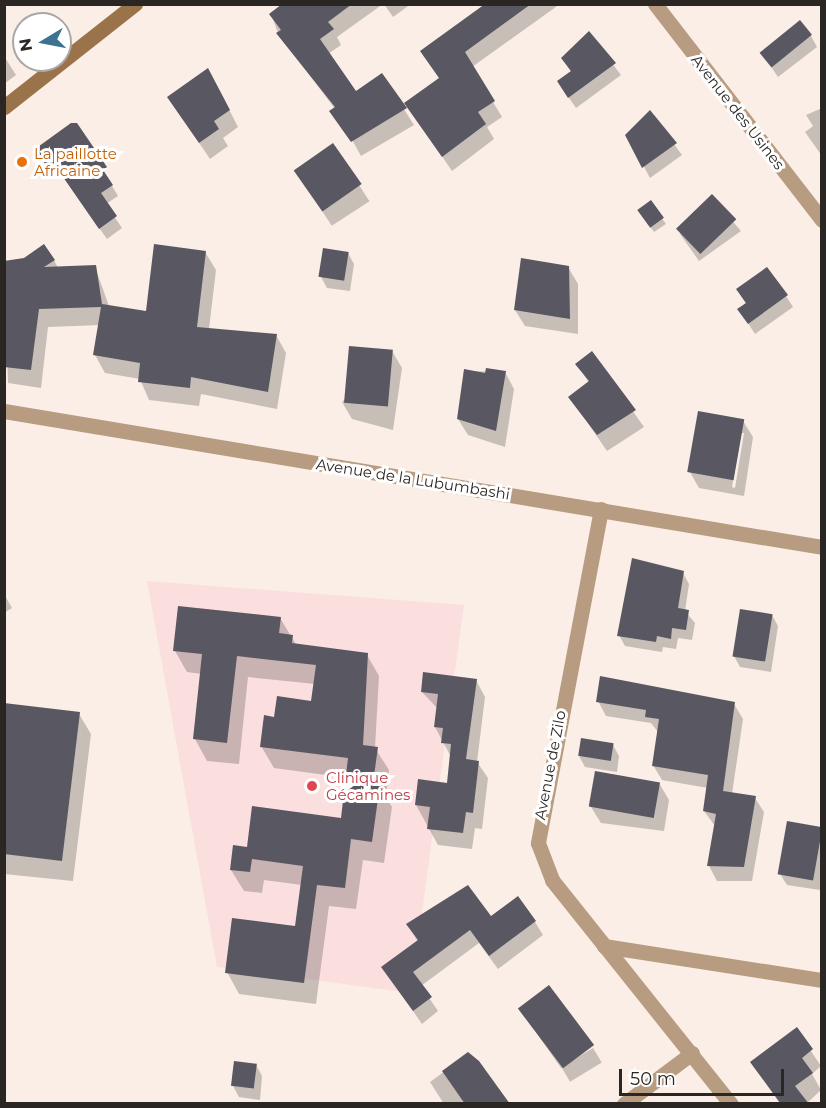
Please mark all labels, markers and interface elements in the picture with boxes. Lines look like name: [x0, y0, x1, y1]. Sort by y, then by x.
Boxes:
north arrow: [12, 12, 72, 72]
text: N: [15, 37, 36, 53]
street label: Avenue des Usines: [688, 51, 788, 173]
place label: La paillotte Africaine: [34, 144, 117, 179]
marker: La paillotte Africaine: [15, 155, 29, 169]
street label: Avenue de la Lubumbashi: [315, 455, 511, 503]
street label: Avenue de Zilo: [531, 709, 569, 821]
place label: Clinique Gécamines: [326, 768, 410, 803]
marker: Clinique Gécamines: [303, 777, 321, 795]
scale bar: [622, 1057, 787, 1095]
text: 50 m: [630, 1068, 676, 1090]

